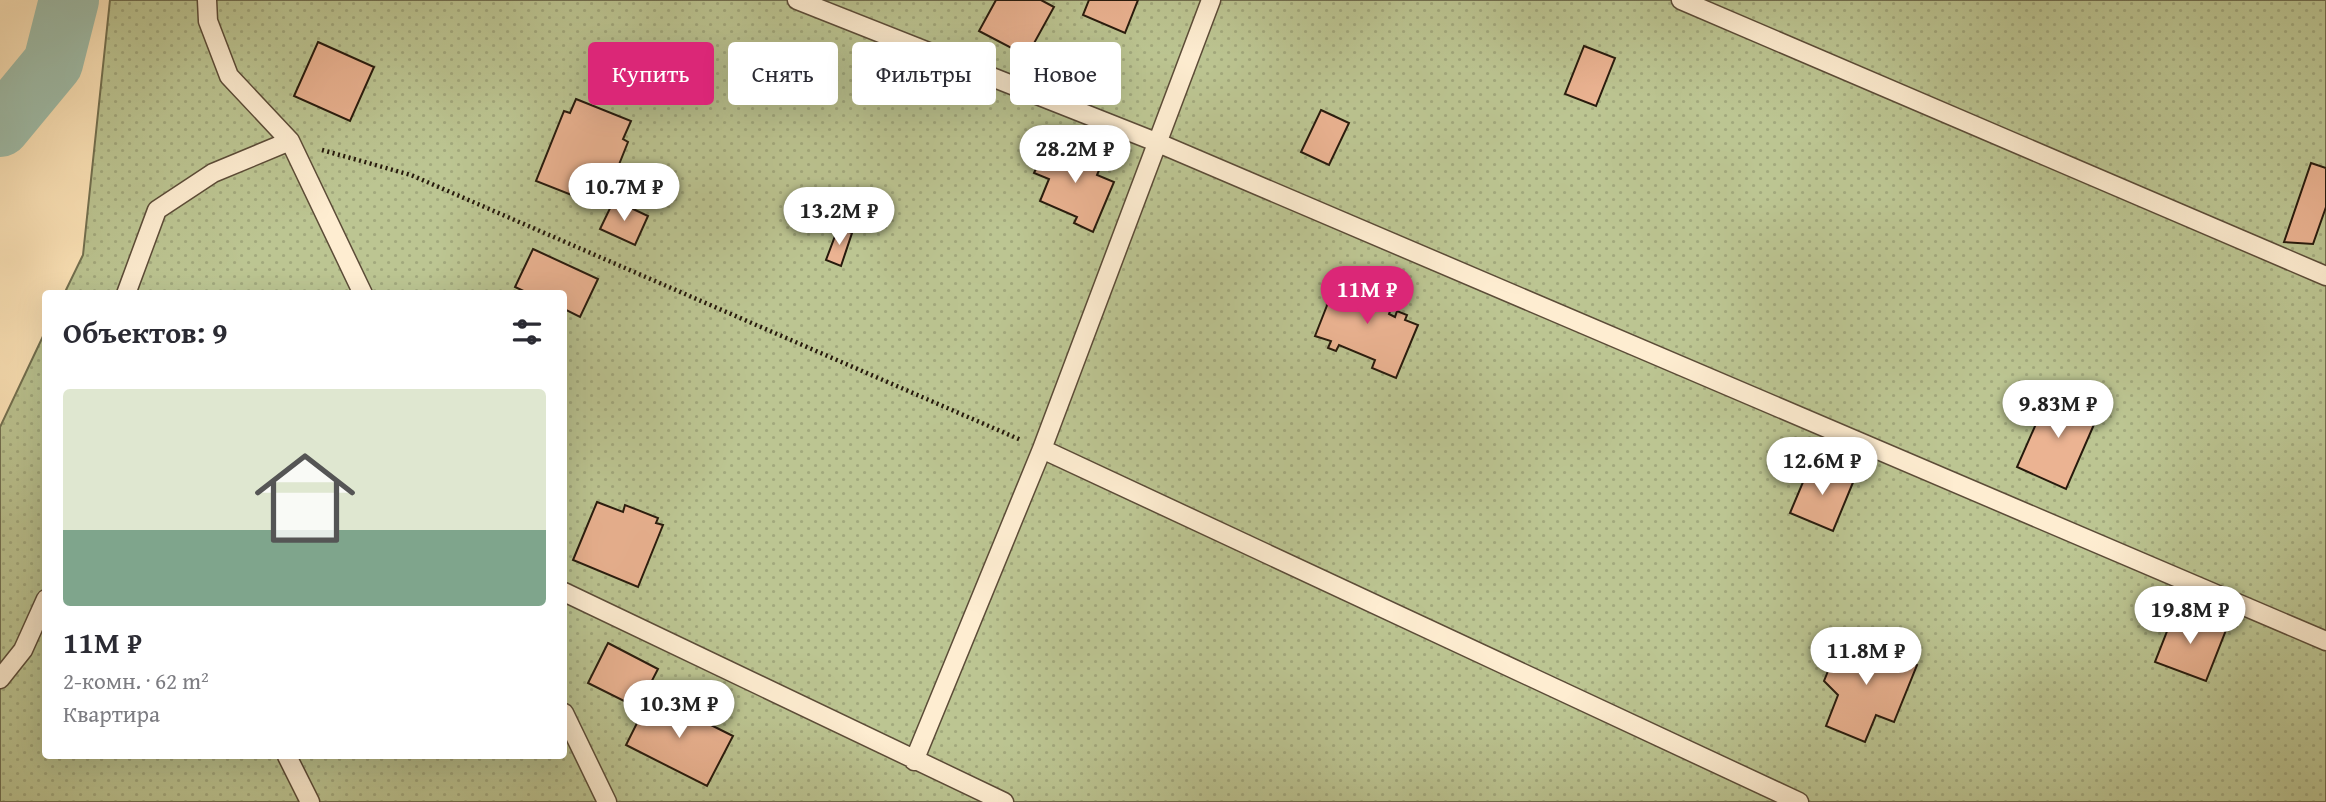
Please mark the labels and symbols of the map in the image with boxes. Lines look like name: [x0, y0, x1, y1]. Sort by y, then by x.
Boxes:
pin: 28.2M ₽: [1010, 125, 1140, 185]
pin: 10.7M ₽: [559, 164, 689, 223]
pin: 13.2M ₽: [774, 188, 904, 247]
pin: 11M ₽: [1318, 266, 1416, 326]
pin: 9.83M ₽: [1993, 380, 2123, 440]
pin: 12.6M ₽: [1757, 438, 1887, 497]
pin: 19.8M ₽: [2125, 586, 2255, 646]
pin: 11.8M ₽: [1801, 628, 1931, 687]
pin: 10.3M ₽: [614, 680, 744, 740]

